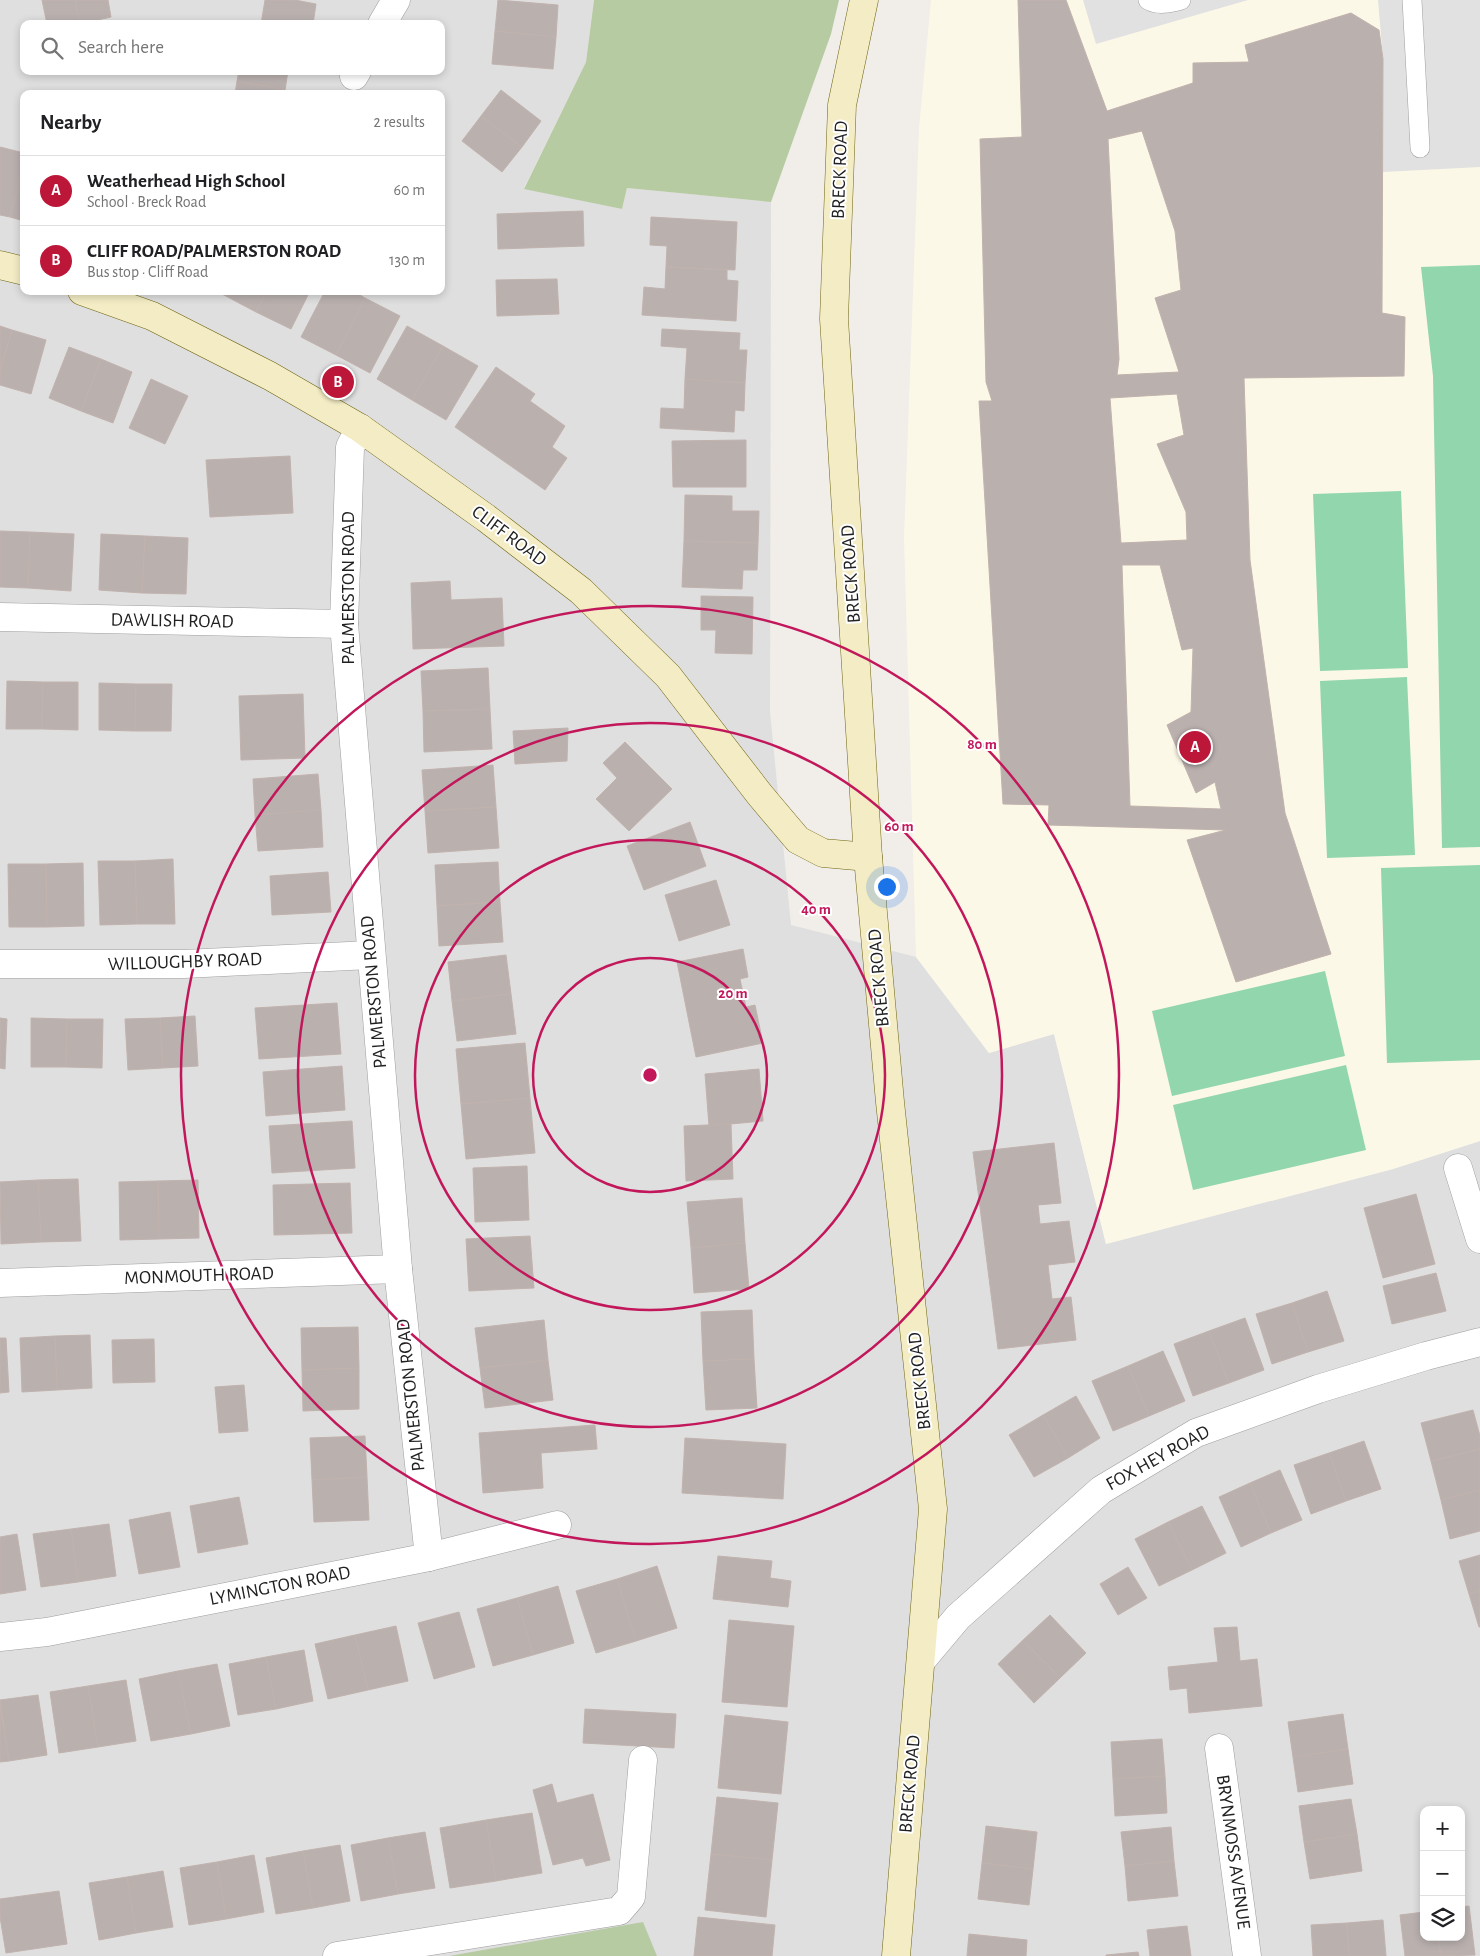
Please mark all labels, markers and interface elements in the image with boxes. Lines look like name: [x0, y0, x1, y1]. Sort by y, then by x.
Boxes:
search box: [20, 20, 445, 75]
icon: search: [38, 34, 66, 62]
text: Search here: [78, 38, 164, 57]
text: Nearby: [40, 112, 101, 133]
text: 2 results: [373, 114, 425, 130]
street label: BRECK ROAD: [829, 120, 851, 220]
text: Weatherhead High School: [87, 172, 285, 191]
text: A: [51, 182, 61, 198]
text: 60 m: [394, 182, 425, 198]
text: School · Breck Road: [87, 194, 206, 210]
text: CLIFF ROAD/PALMERSTON ROAD: [87, 242, 341, 261]
text: B: [51, 252, 61, 268]
text: 130 m: [389, 252, 425, 268]
text: Bus stop · Cliff Road: [87, 264, 208, 280]
pin: B: [322, 363, 354, 401]
street label: CLIFF ROAD: [468, 502, 550, 570]
street label: PALMERSTON ROAD: [339, 511, 358, 665]
street label: BRECK ROAD: [838, 524, 864, 624]
street label: DAWLISH ROAD: [110, 610, 234, 632]
pin: A: [1179, 728, 1211, 766]
text: 80 m: [967, 737, 997, 752]
text: 60 m: [884, 819, 914, 834]
your location: [874, 874, 900, 900]
text: 40 m: [801, 902, 831, 917]
street label: PALMERSTON ROAD: [358, 915, 390, 1069]
street label: BRECK ROAD: [865, 928, 893, 1028]
street label: WILLOUGHBY ROAD: [108, 950, 262, 974]
text: 20 m: [718, 986, 748, 1001]
centre of rings: [641, 1066, 659, 1084]
street label: MONMOUTH ROAD: [124, 1264, 274, 1288]
street label: PALMERSTON ROAD: [394, 1318, 428, 1472]
street label: BRECK ROAD: [905, 1331, 935, 1431]
street label: FOX HEY ROAD: [1103, 1422, 1213, 1494]
street label: LYMINGTON ROAD: [208, 1563, 352, 1609]
street label: BRECK ROAD: [896, 1734, 924, 1834]
street label: BRYNMOSS AVENUE: [1213, 1774, 1253, 1930]
map controls: [1420, 1806, 1465, 1941]
button: +: [1420, 1806, 1465, 1851]
button: −: [1420, 1851, 1465, 1896]
button: layers: [1420, 1896, 1465, 1941]

